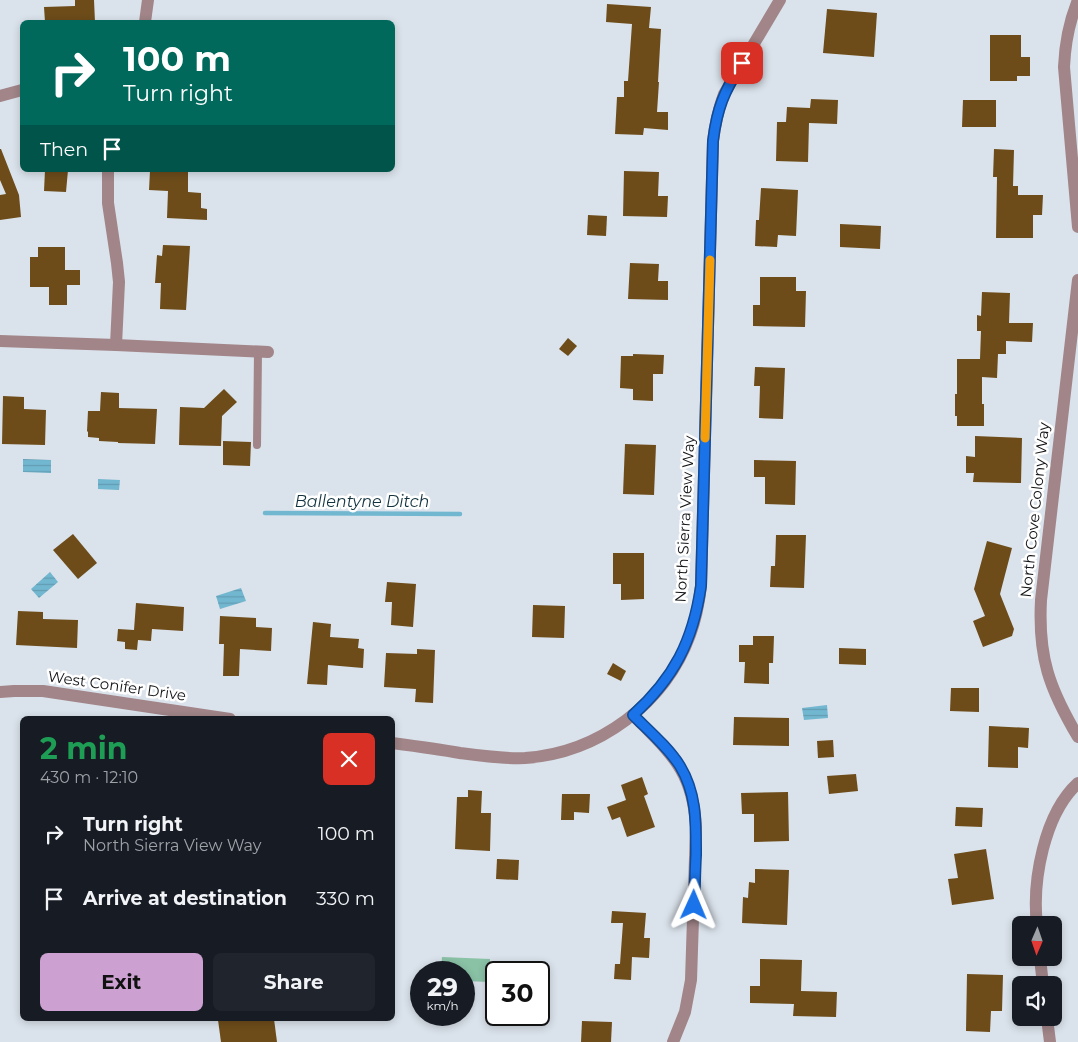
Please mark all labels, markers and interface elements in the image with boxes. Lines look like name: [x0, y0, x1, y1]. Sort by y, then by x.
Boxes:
text: 100 m: [123, 37, 231, 80]
icon: right: [40, 40, 105, 105]
pin: [721, 42, 763, 84]
icon: arrive: [728, 49, 756, 77]
text: Turn right: [123, 80, 233, 107]
icon: arrive: [98, 135, 126, 163]
text: Then: [40, 138, 88, 161]
street label: North Cove Colony Way: [1016, 421, 1053, 598]
street label: North Sierra View Way: [671, 434, 698, 603]
water label: Ballentyne Ditch: [295, 492, 429, 511]
street label: West Conifer Drive: [47, 666, 187, 705]
text: 2 min: [40, 730, 127, 767]
button: close: [323, 733, 375, 785]
text: 430 m · 12:10: [40, 768, 138, 787]
text: Turn right: [83, 813, 183, 836]
icon: right: [40, 820, 68, 848]
text: 100 m: [318, 822, 375, 845]
text: North Sierra View Way: [83, 836, 261, 855]
position arrow: [667, 878, 719, 930]
icon: arrive: [40, 885, 68, 913]
text: Arrive at destination: [83, 887, 287, 910]
text: 330 m: [316, 887, 375, 910]
north arrow: [1012, 916, 1062, 966]
map controls: [1012, 916, 1062, 1026]
button: Exit: [40, 953, 203, 1011]
button: Share: [213, 953, 375, 1011]
speed limit sign: 30: [485, 961, 550, 1026]
text: 29: [427, 972, 458, 1002]
button: sound: [1012, 976, 1062, 1026]
text: km/h: [426, 998, 459, 1013]

